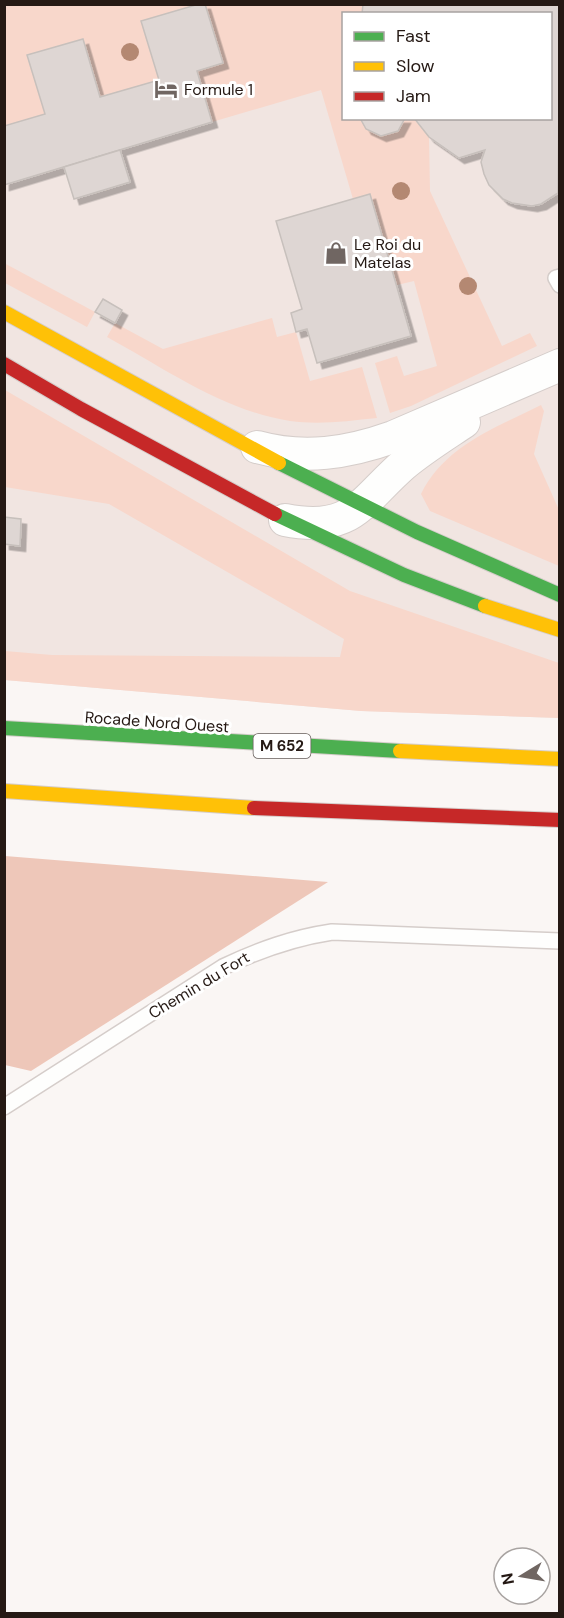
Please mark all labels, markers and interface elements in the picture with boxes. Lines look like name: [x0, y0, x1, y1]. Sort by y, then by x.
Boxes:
legend: [342, 12, 552, 120]
text: Fast: [396, 24, 431, 48]
text: Slow: [396, 54, 435, 78]
hotel icon: Formule 1: [153, 76, 179, 102]
place label: Formule 1: [184, 79, 253, 100]
text: Jam: [396, 84, 431, 108]
place label: Le Roi du Matelas: [354, 234, 421, 273]
shop icon: Le Roi du Matelas: [323, 240, 349, 266]
street label: Rocade Nord Ouest: [84, 706, 230, 738]
road number: M 652: [254, 734, 310, 758]
street label: Chemin du Fort: [144, 946, 254, 1024]
north arrow: [492, 1546, 552, 1606]
text: N: [496, 1571, 519, 1586]

